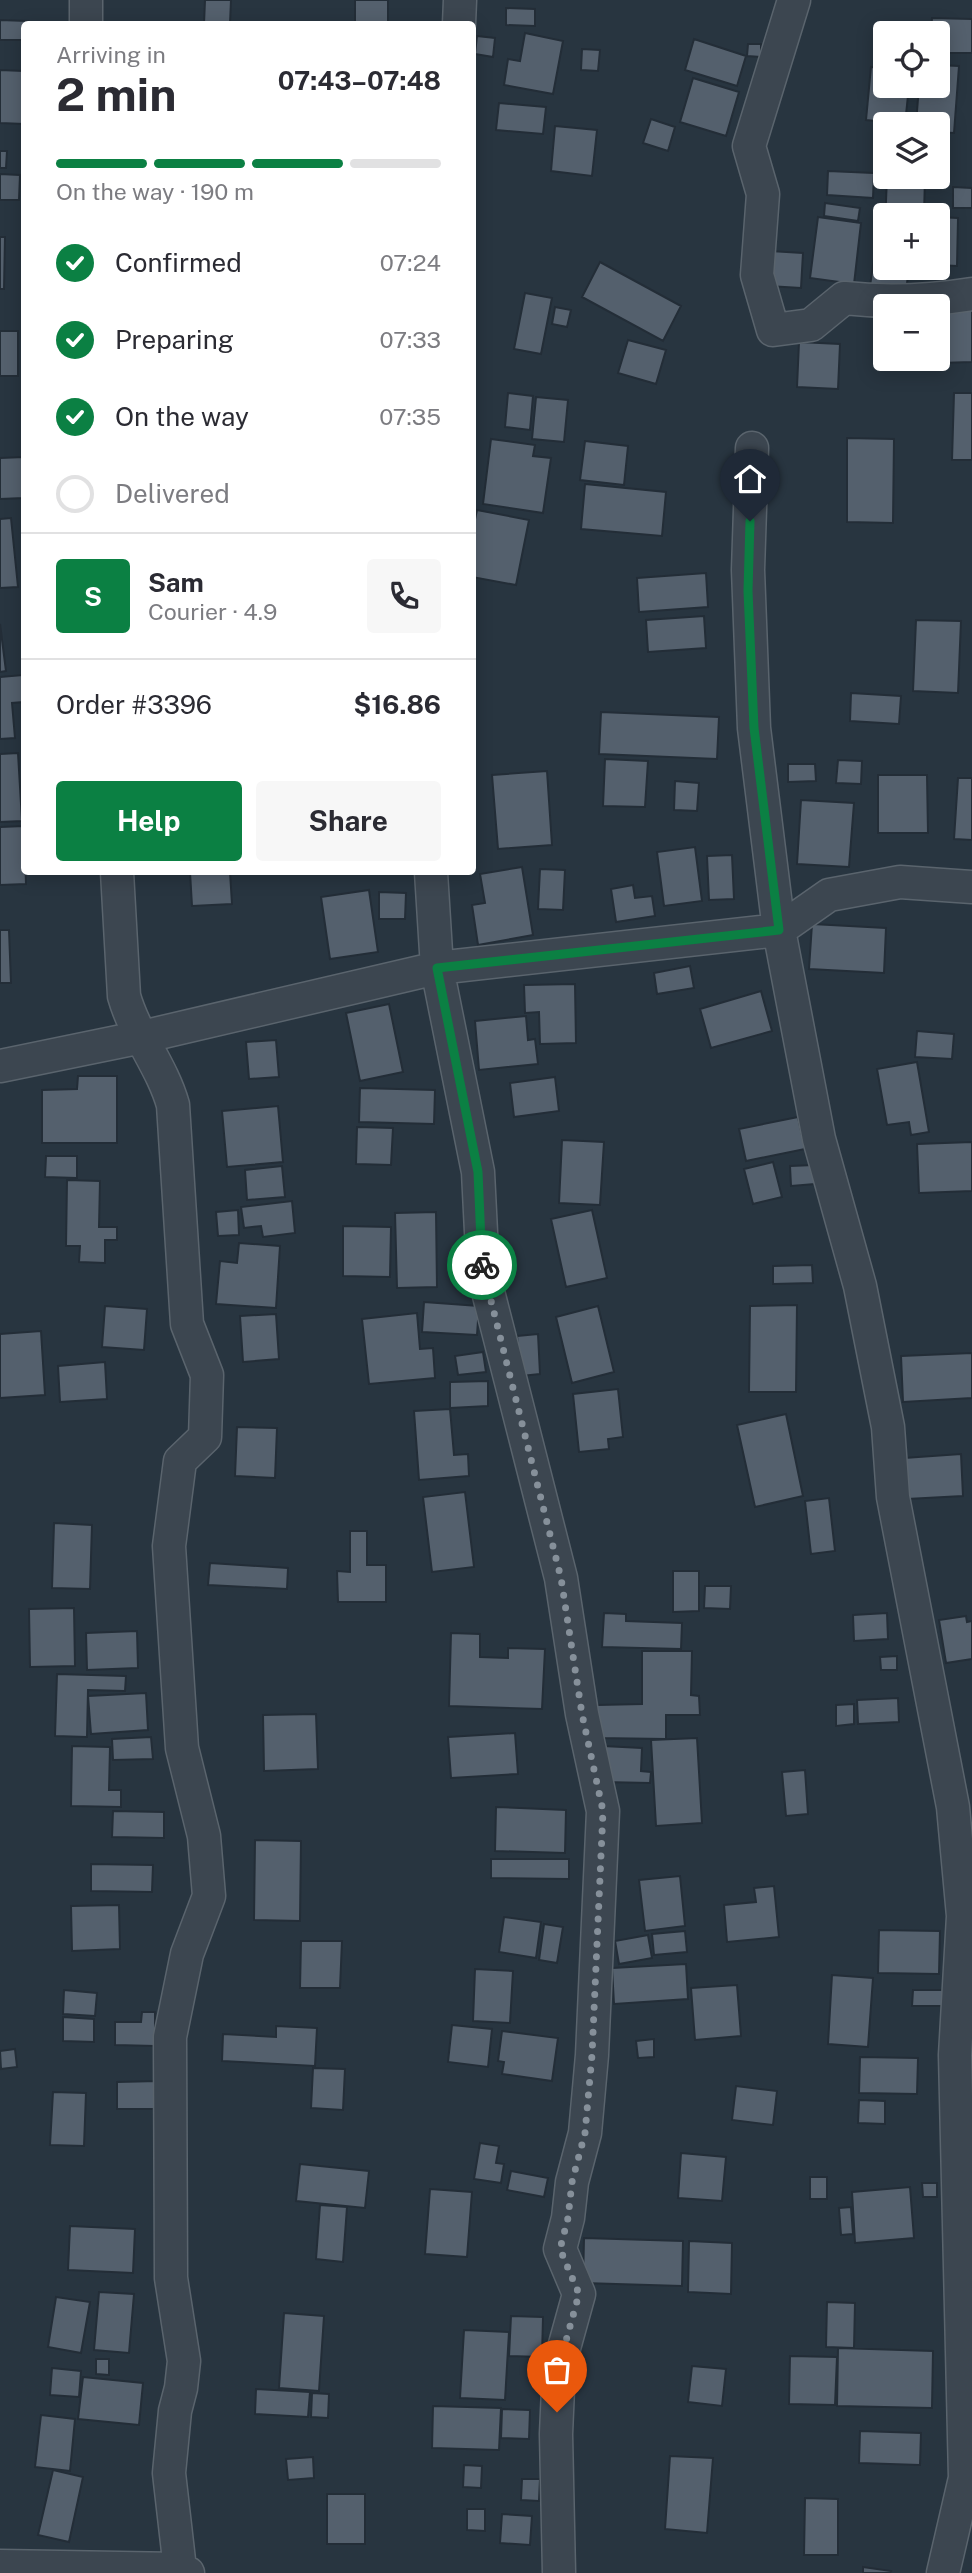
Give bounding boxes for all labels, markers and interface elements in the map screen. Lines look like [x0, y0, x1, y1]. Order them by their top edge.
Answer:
map controls [873, 21, 950, 371]
button: locate [873, 21, 950, 98]
text: Arriving in [56, 41, 166, 68]
text: 07:43–07:48 [278, 65, 441, 96]
text: 2 min [56, 67, 176, 121]
button: layers [873, 112, 950, 189]
text: On the way · 190 m [56, 178, 254, 205]
button: + [873, 203, 950, 280]
icon: check [56, 244, 94, 282]
text: Confirmed [115, 247, 242, 278]
text: 07:24 [380, 249, 441, 276]
button: − [873, 294, 950, 371]
icon: check [56, 321, 94, 359]
text: Preparing [115, 324, 234, 355]
text: 07:33 [380, 326, 441, 353]
icon: check [56, 398, 94, 436]
text: On the way [115, 401, 249, 432]
text: 07:35 [379, 403, 441, 430]
pin [720, 449, 780, 521]
icon: home [731, 460, 769, 498]
text: Delivered [115, 478, 230, 509]
button: phone [367, 559, 441, 633]
text: Sam [148, 567, 204, 598]
text: S [84, 581, 102, 612]
text: Courier · 4.9 [148, 598, 277, 625]
text: Order #3396 [56, 689, 212, 720]
text: $16.86 [353, 689, 441, 720]
button: Help [56, 781, 242, 861]
button: Share [256, 781, 441, 861]
courier [447, 1230, 517, 1300]
icon: bike [463, 1246, 501, 1284]
pin [527, 2340, 587, 2412]
icon: bag [538, 2351, 576, 2389]

